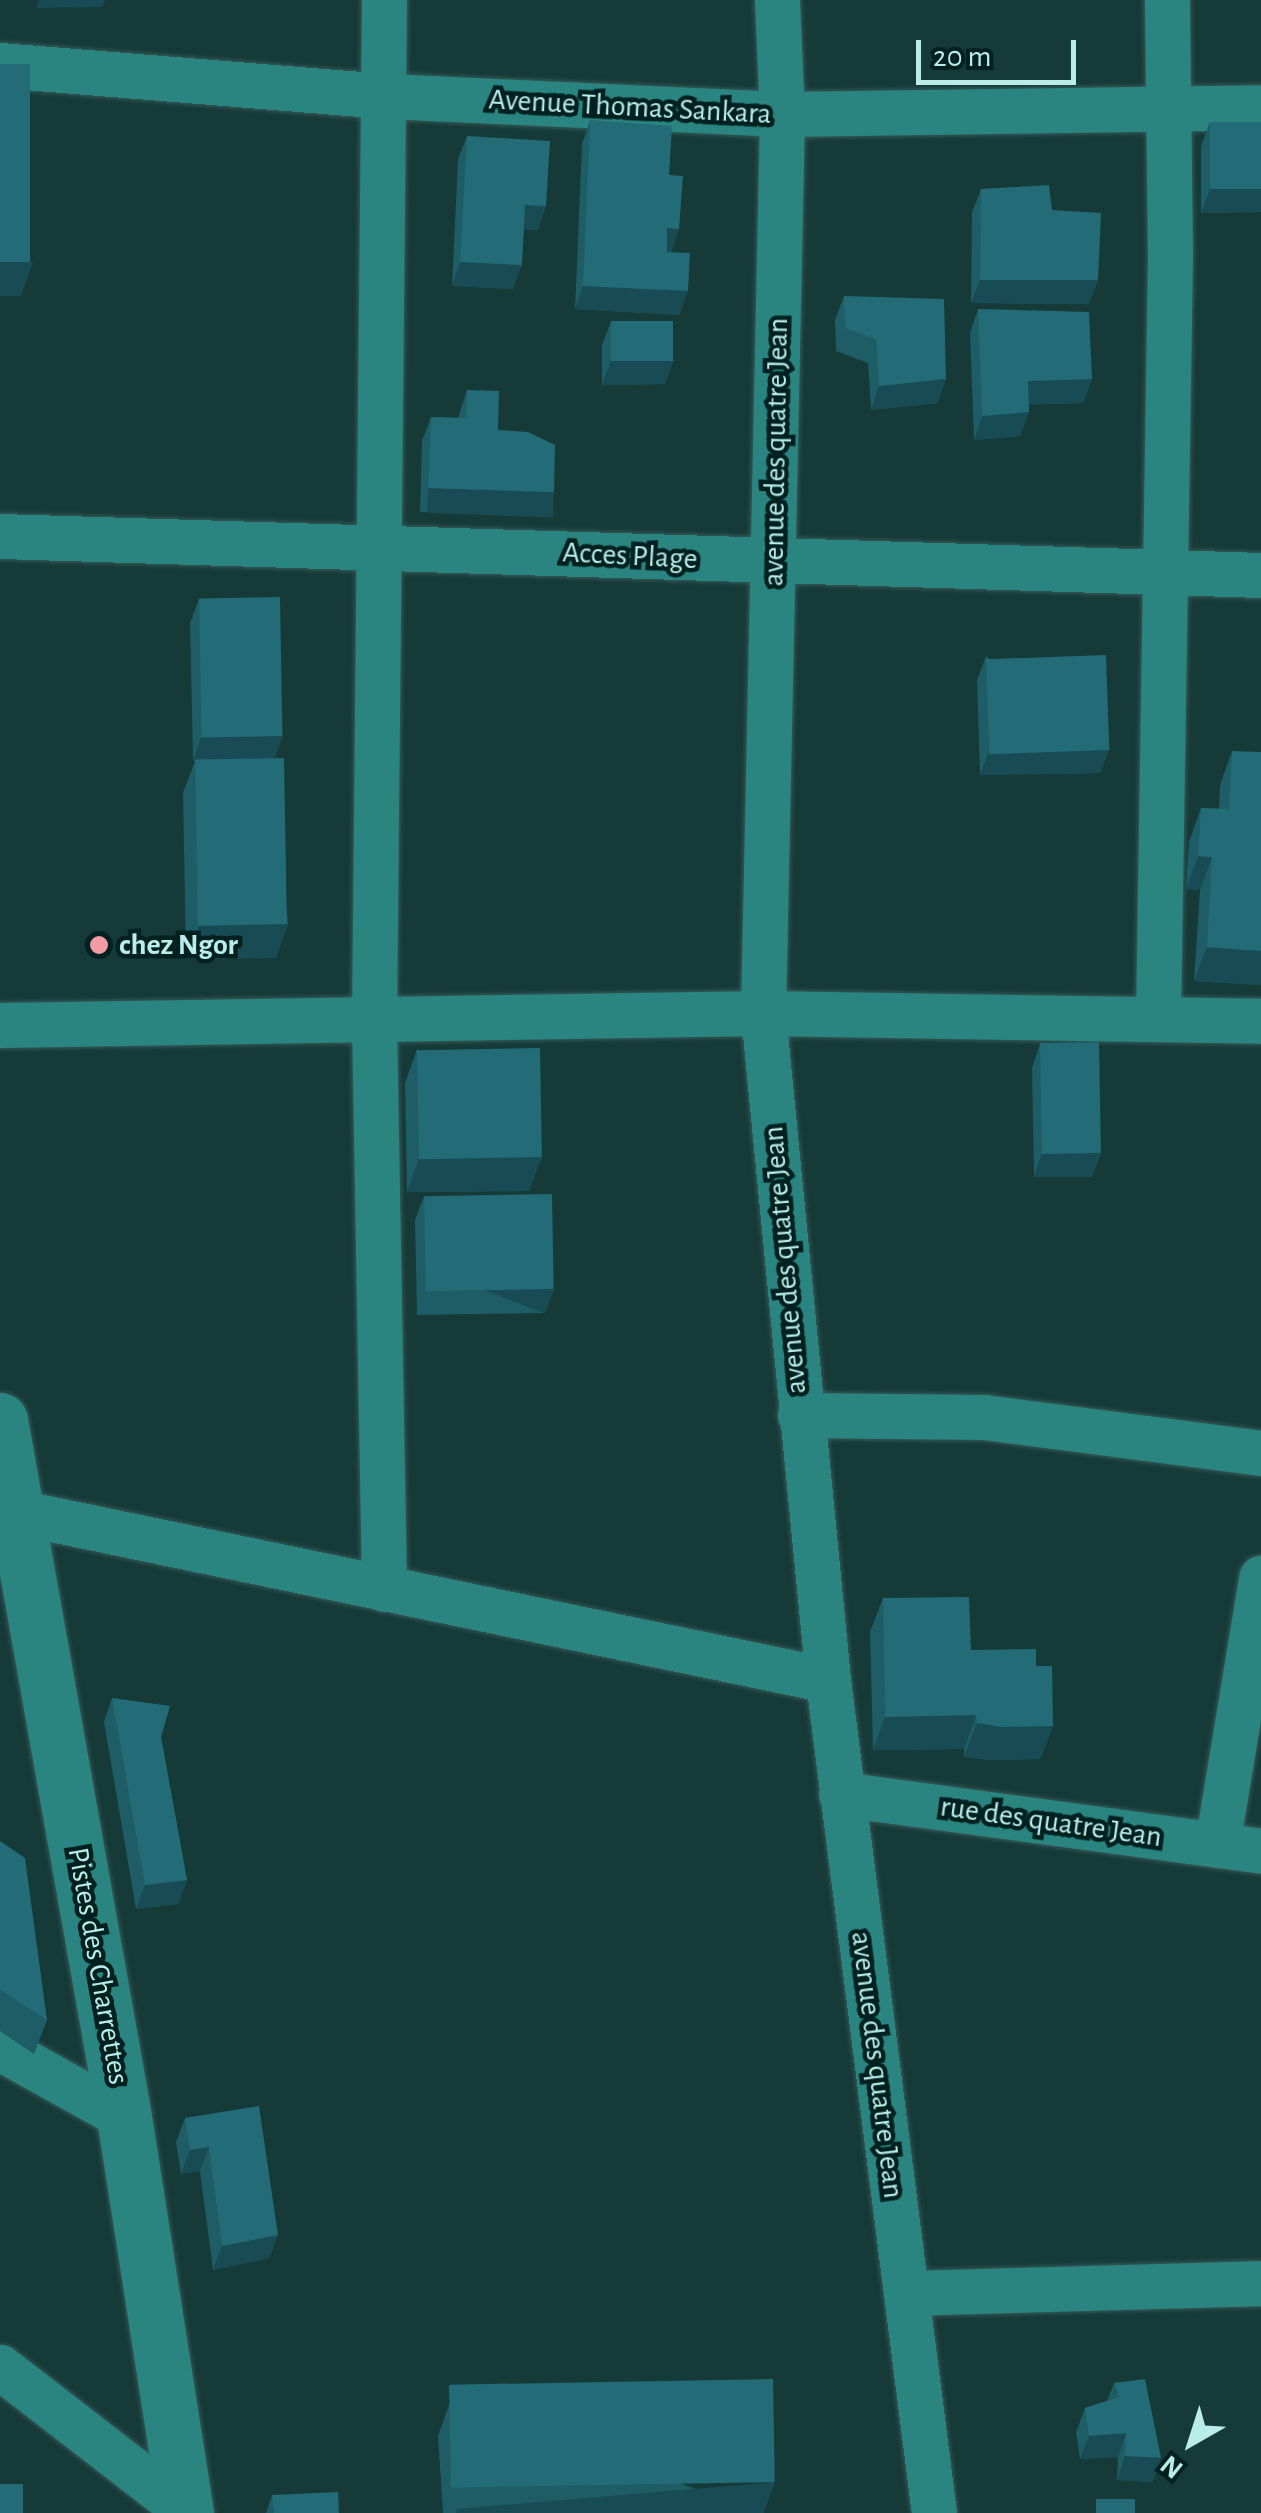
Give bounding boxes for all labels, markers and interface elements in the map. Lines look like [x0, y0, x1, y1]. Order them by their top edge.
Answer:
scale bar [921, 20, 1081, 82]
text: 20 m [933, 42, 991, 72]
street label: Avenue Thomas Sankara [488, 82, 772, 132]
street label: avenue des quatre Jean [756, 317, 796, 587]
street label: Acces Plage [562, 534, 698, 578]
place label: chez Ngor [119, 927, 238, 963]
marker: chez Ngor [88, 934, 110, 956]
street label: avenue des quatre Jean [755, 1125, 815, 1395]
street label: rue des quatre Jean [938, 1789, 1164, 1855]
street label: Pistes des Charrettes [59, 1845, 137, 2087]
street label: avenue des quatre Jean [843, 1930, 911, 2200]
north arrow [1141, 2393, 1241, 2493]
text: N [1156, 2449, 1188, 2483]

